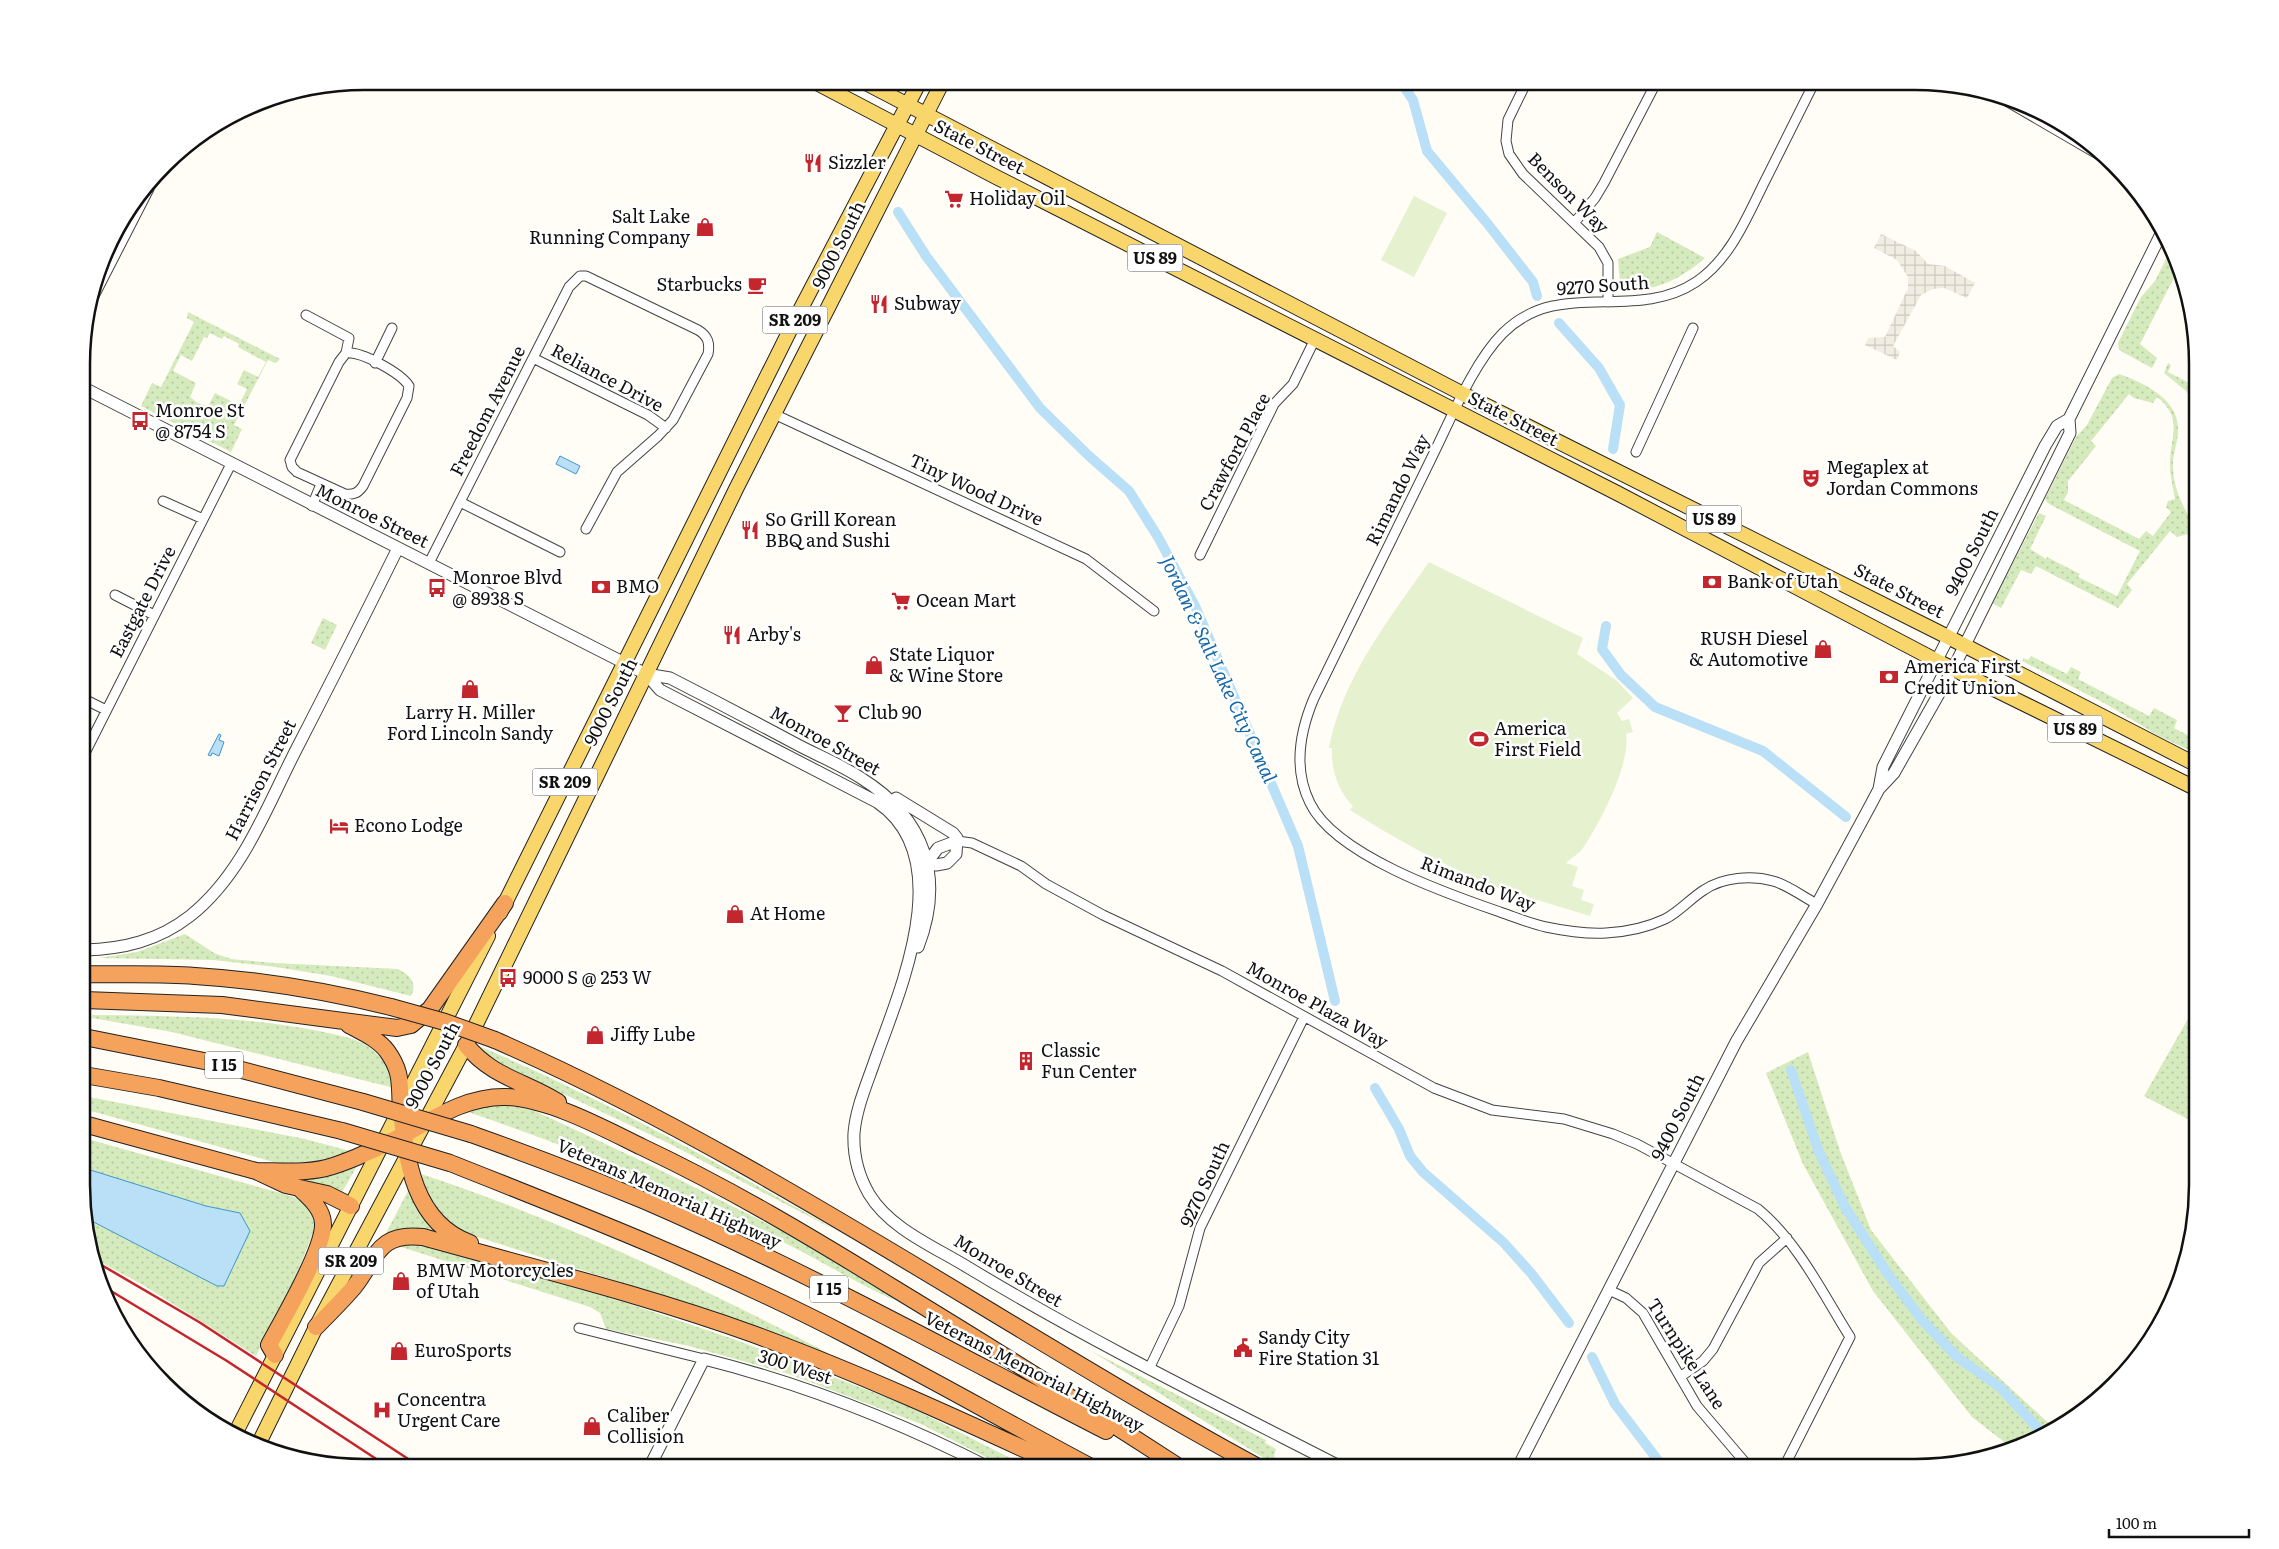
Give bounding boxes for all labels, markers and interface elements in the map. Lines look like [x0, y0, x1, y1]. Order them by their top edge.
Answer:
street label: State Street [930, 111, 1030, 180]
street label: Benson Way [1522, 145, 1616, 239]
place label: Sizzler [828, 148, 886, 175]
restaurant icon: Sizzler [802, 152, 824, 174]
place label: Holiday Oil [969, 184, 1066, 211]
supermarket icon: Holiday Oil [943, 188, 965, 210]
street label: 9000 South [804, 196, 871, 293]
place label: Salt Lake Running Company [529, 202, 691, 250]
shop icon: Salt Lake Running Company [694, 216, 716, 238]
road number: US 89 [1128, 244, 1182, 272]
street label: 9270 South [1556, 268, 1650, 301]
place label: Starbucks [656, 270, 742, 297]
cafe icon: Starbucks [746, 274, 768, 296]
place label: Subway [894, 289, 961, 316]
restaurant icon: Subway [868, 293, 890, 315]
road number: SR 209 [762, 306, 828, 334]
street label: Reliance Drive [547, 336, 669, 418]
street label: Freedom Avenue [442, 340, 531, 480]
street label: State Street [1464, 383, 1564, 452]
street label: Crawford Place [1191, 387, 1276, 515]
place label: Monroe St @ 8754 S [155, 396, 245, 444]
bus stop icon: Monroe St @ 8754 S [129, 410, 151, 432]
street label: Rimando Way [1358, 428, 1436, 550]
street label: Tiny Wood Drive [905, 446, 1048, 532]
place label: Megaplex at Jordan Commons [1826, 453, 1978, 501]
theatre icon: Megaplex at Jordan Commons [1800, 467, 1822, 489]
street label: Monroe Street [311, 476, 435, 554]
street label: 9400 South [1937, 503, 2004, 600]
place label: So Grill Korean BBQ and Sushi [765, 505, 896, 553]
road number: US 89 [1686, 506, 1742, 532]
restaurant icon: So Grill Korean BBQ and Sushi [739, 519, 761, 541]
street label: Eastgate Drive [102, 541, 182, 662]
water label: Jordan & Salt Lake City Canal [1155, 550, 1285, 787]
street label: State Street [1850, 555, 1950, 624]
place label: Monroe Blvd @ 8938 S [452, 563, 562, 611]
place label: Bank of Utah [1727, 567, 1839, 594]
bank icon: Bank of Utah [1701, 571, 1723, 593]
place label: BMO [616, 572, 659, 599]
bank icon: BMO [590, 576, 612, 598]
bus stop icon: Monroe Blvd @ 8938 S [426, 577, 448, 599]
place label: Ocean Mart [916, 586, 1017, 613]
supermarket icon: Ocean Mart [890, 590, 912, 612]
place label: Arby's [747, 620, 801, 647]
restaurant icon: Arby's [721, 624, 743, 646]
place label: RUSH Diesel & Automotive [1689, 624, 1808, 672]
shop icon: RUSH Diesel & Automotive [1812, 638, 1834, 660]
place label: State Liquor & Wine Store [889, 640, 1003, 688]
place label: America First Credit Union [1904, 652, 2022, 700]
street label: 9000 South [576, 653, 643, 750]
shop icon: State Liquor & Wine Store [863, 654, 885, 676]
bank icon: America First Credit Union [1878, 666, 1900, 688]
shop icon: Larry H. Miller Ford Lincoln Sandy [459, 678, 481, 700]
place label: Larry H. Miller Ford Lincoln Sandy [387, 698, 554, 746]
street label: Monroe Street [765, 698, 887, 782]
place label: Club 90 [858, 698, 922, 725]
bar icon: Club 90 [832, 702, 854, 724]
street label: Harrison Street [217, 713, 302, 845]
place label: America First Field [1494, 714, 1581, 762]
road number: US 89 [2048, 716, 2102, 742]
sports icon: America First Field [1468, 728, 1490, 750]
road number: SR 209 [532, 769, 598, 796]
place label: Econo Lodge [354, 811, 463, 838]
hotel icon: Econo Lodge [328, 815, 350, 837]
street label: Rimando Way [1417, 848, 1541, 917]
place label: At Home [750, 899, 825, 926]
shop icon: At Home [724, 903, 746, 925]
street label: Monroe Plaza Way [1242, 953, 1394, 1054]
place label: 9000 S @ 253 W [523, 963, 652, 990]
bus stop icon: 9000 S @ 253 W [497, 967, 519, 989]
street label: 9000 South [397, 1016, 466, 1113]
place label: Jiffy Lube [610, 1020, 695, 1047]
shop icon: Jiffy Lube [584, 1024, 606, 1046]
place label: Classic Fun Center [1041, 1036, 1137, 1084]
building icon: Classic Fun Center [1015, 1050, 1037, 1072]
road number: I 15 [205, 1052, 243, 1078]
street label: 9400 South [1643, 1068, 1710, 1165]
street label: Veterans Memorial Highway [553, 1131, 787, 1255]
street label: 9270 South [1172, 1136, 1235, 1231]
street label: Monroe Street [949, 1226, 1069, 1313]
road number: SR 209 [318, 1248, 384, 1274]
place label: BMW Motorcycles of Utah [416, 1256, 573, 1304]
shop icon: BMW Motorcycles of Utah [390, 1270, 412, 1292]
road number: I 15 [810, 1276, 848, 1302]
street label: Turnpike Lane [1641, 1292, 1733, 1414]
street label: Veterans Memorial Highway [920, 1303, 1150, 1438]
place label: Sandy City Fire Station 31 [1258, 1323, 1379, 1371]
place label: EuroSports [414, 1336, 511, 1363]
public building icon: Sandy City Fire Station 31 [1232, 1337, 1254, 1359]
shop icon: EuroSports [388, 1340, 410, 1362]
street label: 300 West [755, 1341, 837, 1390]
place label: Concentra Urgent Care [397, 1385, 500, 1433]
hospital icon: Concentra Urgent Care [371, 1399, 393, 1421]
place label: Caliber Collision [607, 1401, 684, 1449]
shop icon: Caliber Collision [581, 1415, 603, 1437]
scale bar [2109, 1506, 2249, 1538]
text: 100 m [2116, 1511, 2157, 1534]

